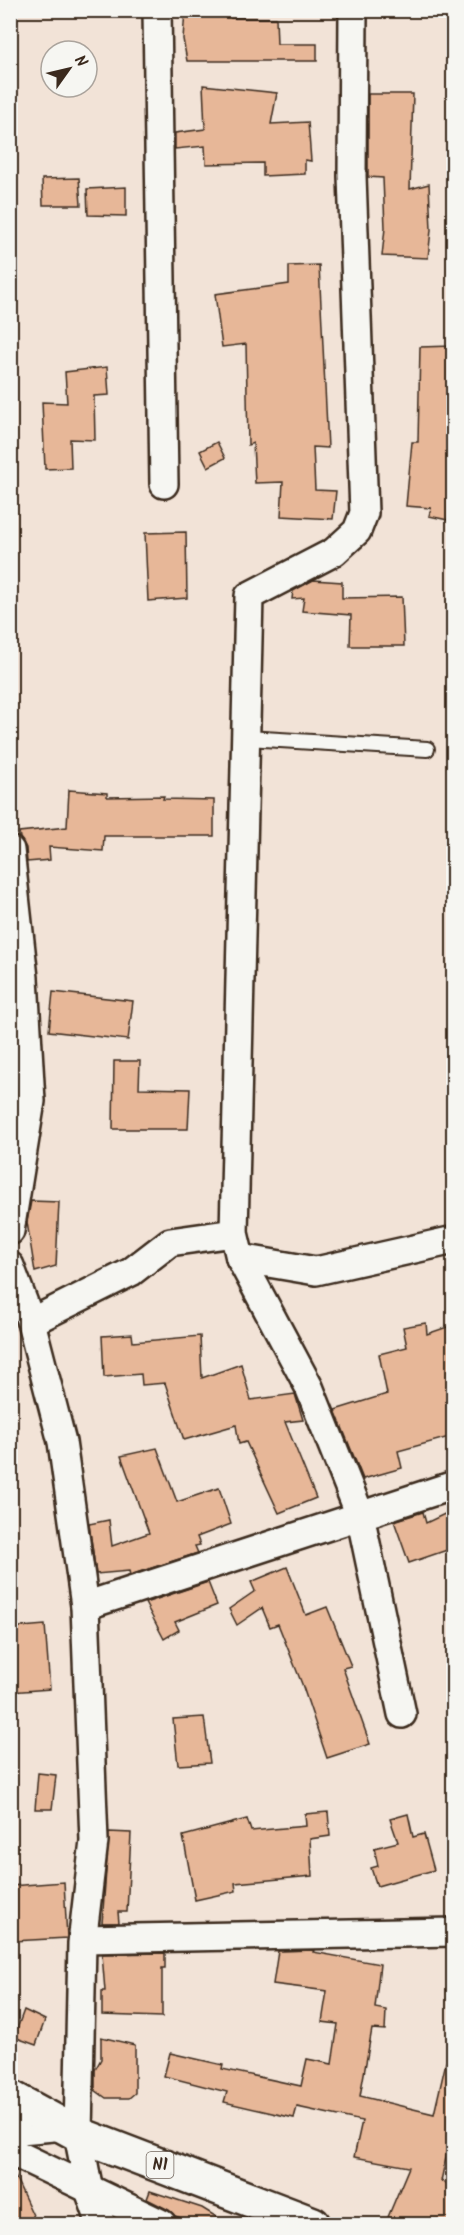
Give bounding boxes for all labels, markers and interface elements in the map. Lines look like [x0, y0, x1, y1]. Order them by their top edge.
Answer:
north arrow [39, 39, 99, 99]
text: N [67, 50, 93, 73]
road number: N1 [146, 2152, 174, 2178]

